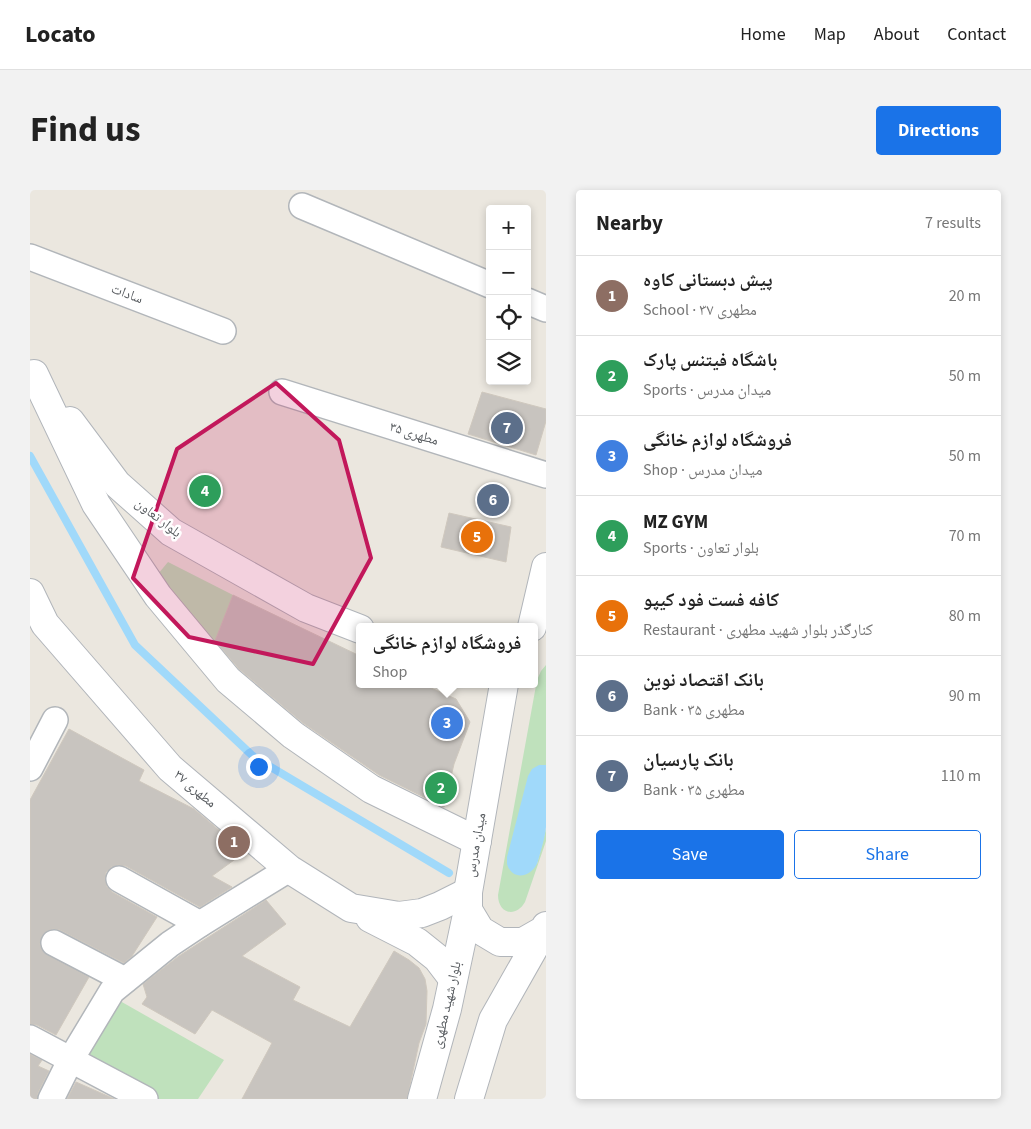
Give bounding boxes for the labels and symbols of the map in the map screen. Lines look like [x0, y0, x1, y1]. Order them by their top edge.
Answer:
street label: سادات [108, 279, 146, 309]
pin: 7 [491, 409, 523, 447]
street label: مطهری ۳۵ [387, 417, 441, 451]
pin: 4 [189, 472, 221, 510]
pin: 6 [477, 481, 509, 519]
street label: بلوار تعاون [130, 493, 186, 543]
pin: 5 [461, 518, 493, 556]
pin: 3 [431, 704, 463, 742]
your location [246, 754, 272, 780]
street label: مطهری ۳۷ [169, 765, 221, 813]
pin: 2 [425, 769, 457, 807]
street label: میدان مدرس [461, 811, 491, 879]
pin: 1 [218, 823, 250, 861]
street label: بلوار شهید مطهری [427, 959, 467, 1051]

